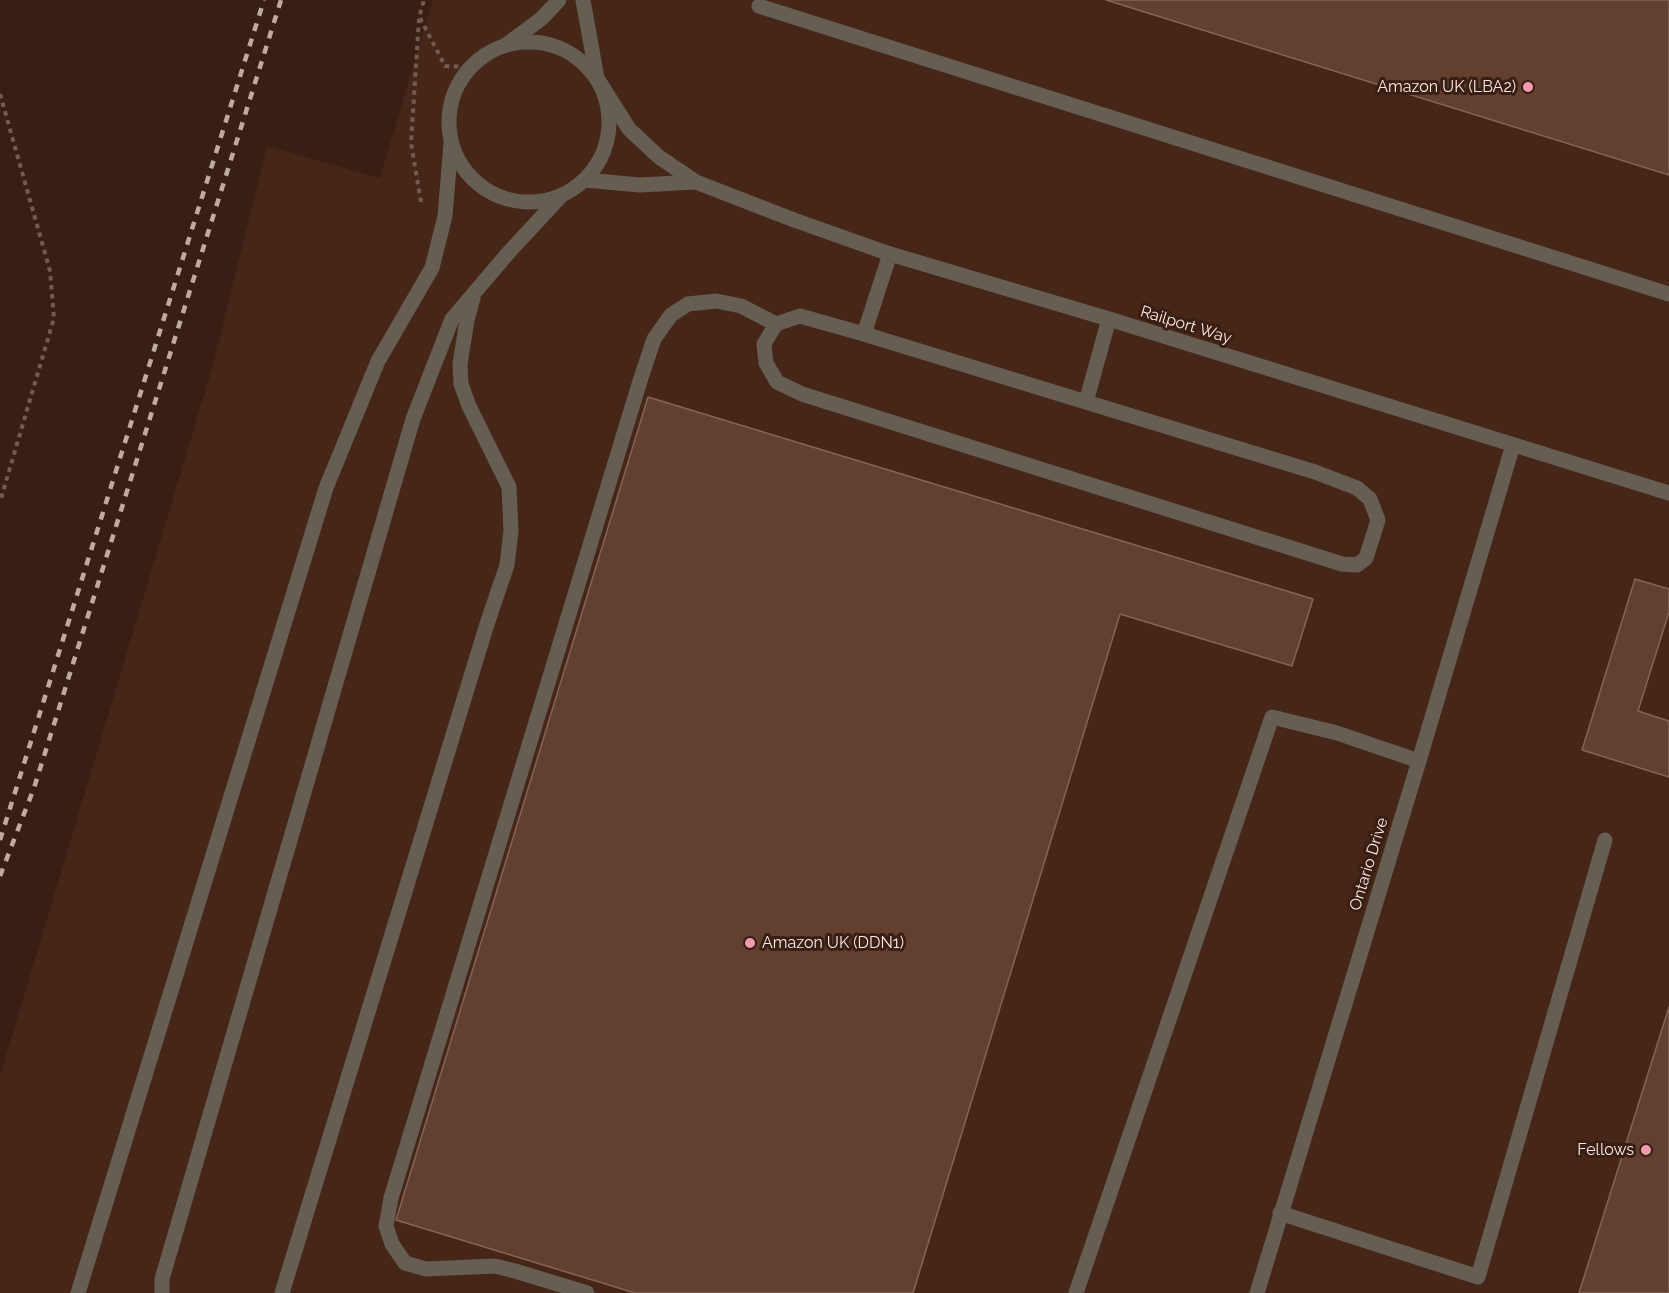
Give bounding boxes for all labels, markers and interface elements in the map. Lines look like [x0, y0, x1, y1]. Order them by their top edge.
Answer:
place label: Amazon UK (LBA2) [1377, 77, 1516, 97]
marker: Amazon UK (LBA2) [1521, 80, 1535, 94]
street label: Railport Way [1138, 302, 1234, 348]
street label: Ontario Drive [1346, 815, 1392, 913]
place label: Amazon UK (DDN1) [762, 933, 904, 953]
marker: Amazon UK (DDN1) [743, 936, 757, 950]
place label: Fellows [1577, 1140, 1634, 1160]
marker: Fellows [1639, 1143, 1653, 1157]

